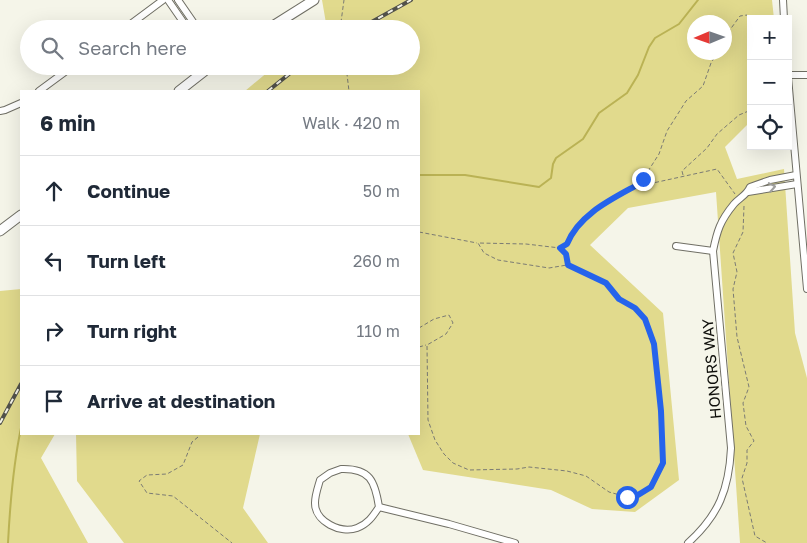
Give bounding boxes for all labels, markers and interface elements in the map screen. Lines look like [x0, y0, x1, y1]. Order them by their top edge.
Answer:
north arrow [687, 15, 732, 60]
map controls [747, 15, 792, 150]
button: + [747, 15, 792, 60]
search box [20, 20, 420, 75]
icon: search [38, 34, 66, 62]
text: Search here [78, 36, 187, 59]
button: − [747, 60, 792, 105]
button: locate [747, 105, 792, 150]
text: 6 min [40, 110, 95, 136]
text: Walk · 420 m [302, 113, 400, 133]
route end [632, 168, 655, 191]
icon: ahead [40, 177, 68, 205]
text: Continue [87, 179, 170, 202]
text: 50 m [363, 181, 400, 201]
one-way arrow [768, 183, 777, 193]
icon: left [40, 247, 68, 275]
text: Turn left [87, 249, 166, 272]
text: 260 m [353, 251, 400, 271]
icon: right [40, 317, 68, 345]
street label: HONORS WAY [698, 318, 724, 420]
text: Turn right [87, 319, 177, 342]
text: 110 m [356, 321, 400, 341]
icon: arrive [40, 387, 68, 415]
text: Arrive at destination [87, 389, 275, 412]
route start [616, 486, 639, 509]

